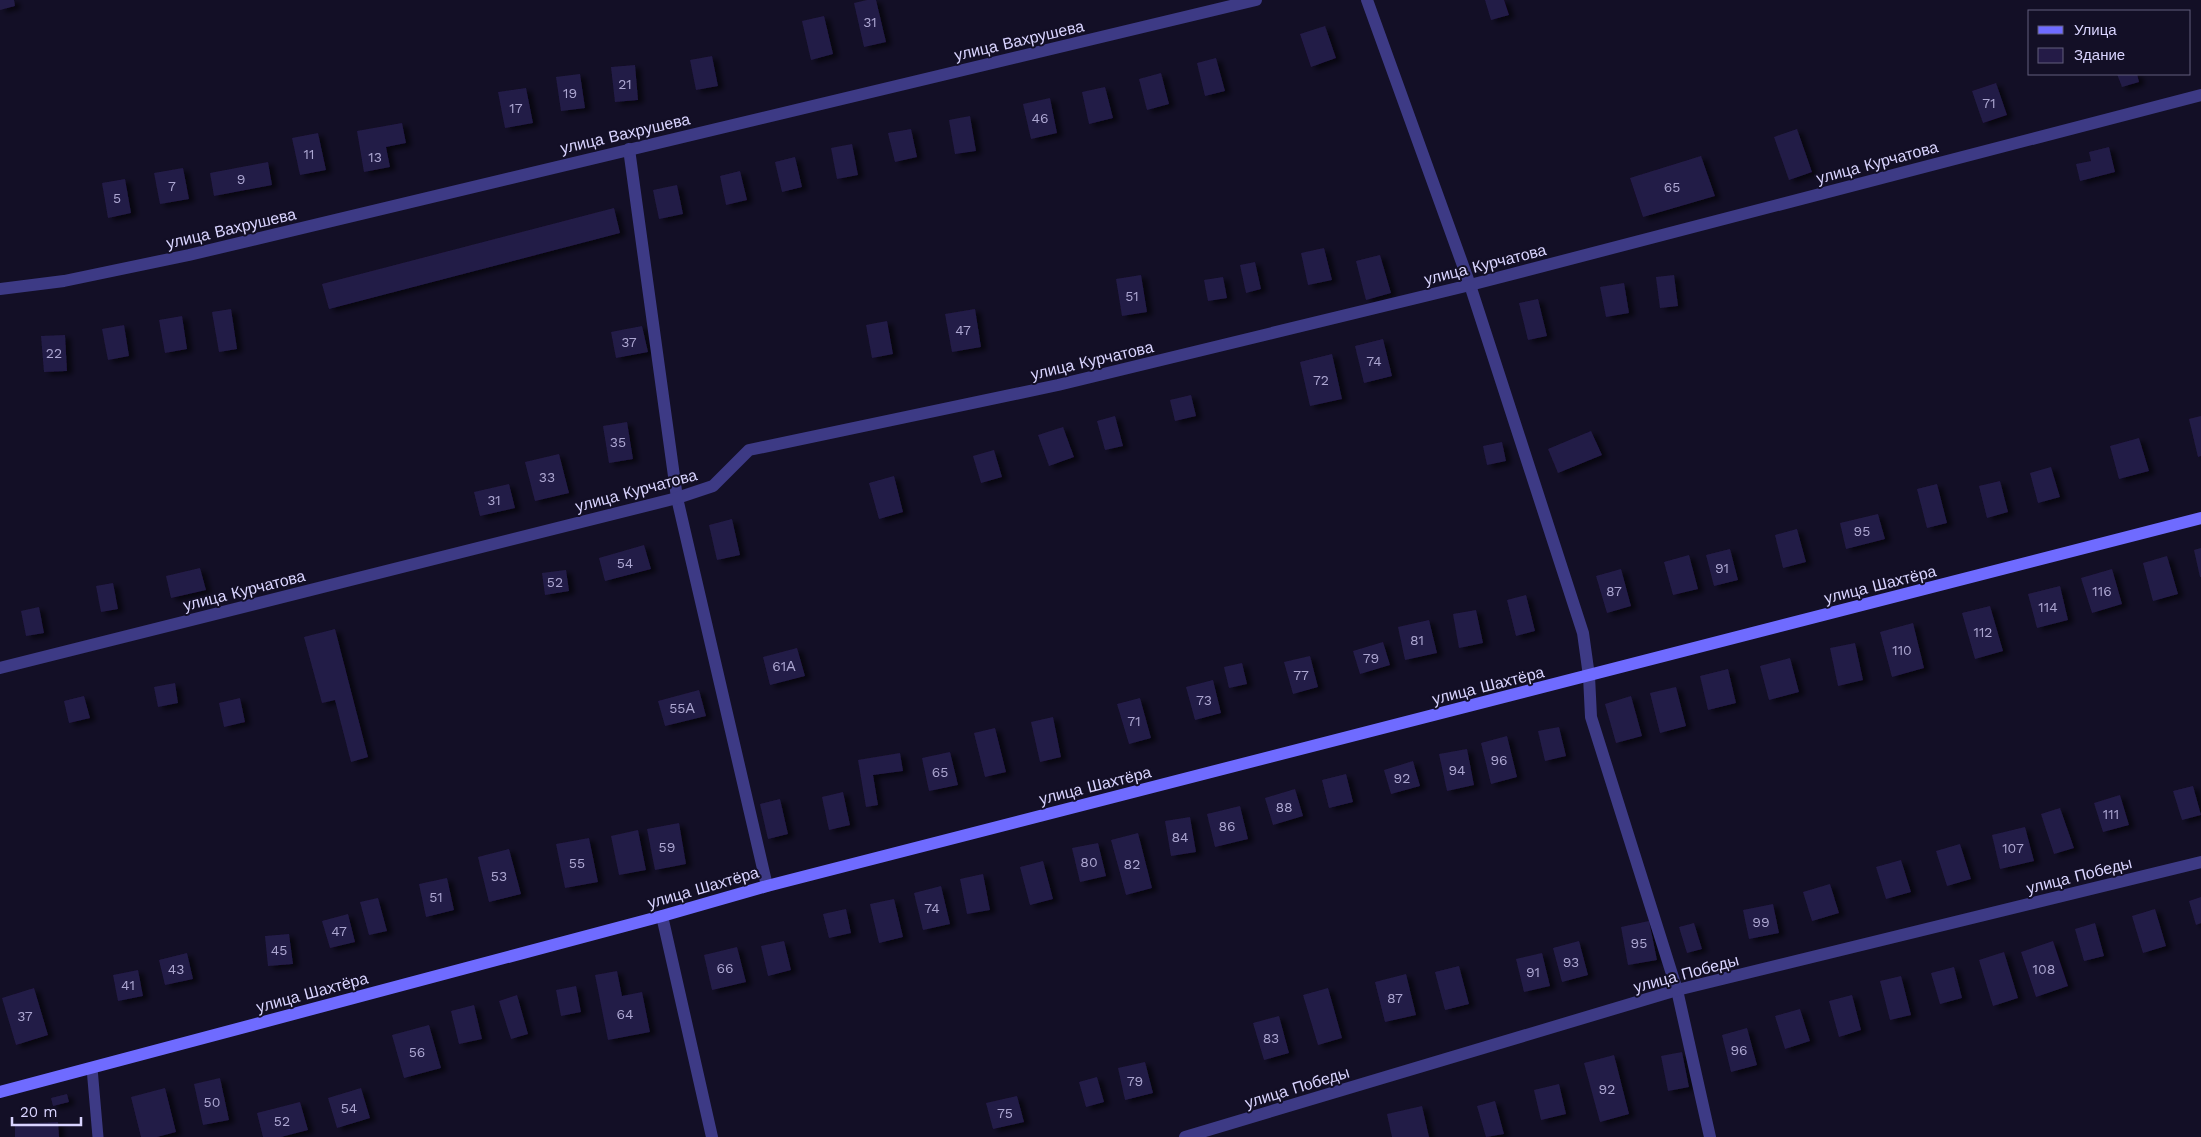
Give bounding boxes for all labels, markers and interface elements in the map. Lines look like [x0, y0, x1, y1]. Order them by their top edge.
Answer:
legend [2028, 10, 2191, 75]
house number: 31 [863, 14, 877, 30]
street label: улица Вахрушева [952, 16, 1086, 65]
text: Улица [2074, 21, 2117, 39]
text: Здание [2074, 46, 2125, 64]
house number: 21 [618, 76, 632, 92]
house number: 19 [563, 85, 577, 101]
house number: 71 [1982, 95, 1996, 111]
house number: 17 [509, 100, 523, 116]
street label: улица Вахрушева [558, 109, 692, 158]
house number: 46 [1031, 110, 1049, 126]
street label: улица Курчатова [1814, 137, 1940, 188]
house number: 11 [304, 146, 314, 162]
house number: 13 [368, 149, 382, 165]
house number: 9 [237, 171, 245, 187]
house number: 7 [168, 178, 176, 194]
house number: 65 [1664, 179, 1680, 195]
house number: 5 [113, 190, 121, 206]
street label: улица Вахрушева [164, 204, 298, 253]
street label: улица Курчатова [1422, 240, 1548, 289]
house number: 51 [1125, 288, 1139, 304]
house number: 47 [955, 322, 971, 338]
house number: 37 [621, 334, 637, 350]
street label: улица Курчатова [1029, 337, 1155, 384]
house number: 22 [46, 345, 62, 361]
house number: 74 [1366, 353, 1382, 369]
house number: 72 [1313, 372, 1329, 388]
house number: 35 [610, 434, 626, 450]
street label: улица Курчатова [573, 465, 699, 516]
house number: 33 [539, 469, 555, 485]
house number: 31 [487, 492, 501, 508]
house number: 95 [1854, 523, 1870, 539]
house number: 54 [617, 555, 633, 571]
house number: 91 [1715, 560, 1729, 576]
street label: улица Шахтёра [1822, 561, 1938, 608]
street label: улица Курчатова [181, 566, 307, 615]
house number: 52 [547, 574, 563, 590]
house number: 87 [1606, 583, 1622, 599]
house number: 116 [2092, 583, 2112, 599]
house number: 114 [2038, 599, 2058, 615]
house number: 112 [1973, 624, 1993, 640]
house number: 81 [1410, 632, 1424, 648]
house number: 110 [1892, 642, 1912, 658]
house number: 79 [1363, 650, 1379, 666]
house number: 61А [772, 658, 796, 674]
street label: улица Шахтёра [1430, 662, 1546, 709]
house number: 77 [1293, 667, 1309, 683]
house number: 73 [1196, 692, 1212, 708]
house number: 55А [669, 700, 695, 716]
house number: 71 [1127, 713, 1141, 729]
house number: 96 [1490, 752, 1508, 768]
street label: улица Шахтёра [1037, 762, 1153, 809]
house number: 94 [1448, 762, 1466, 778]
house number: 65 [932, 764, 948, 780]
house number: 92 [1394, 770, 1410, 786]
house number: 88 [1275, 799, 1293, 815]
house number: 111 [2103, 806, 2119, 822]
house number: 86 [1218, 818, 1236, 834]
house number: 84 [1171, 829, 1189, 845]
house number: 59 [659, 839, 675, 855]
house number: 107 [2002, 840, 2024, 856]
street label: улица Победы [2024, 853, 2134, 898]
house number: 80 [1080, 854, 1098, 870]
house number: 55 [569, 855, 585, 871]
house number: 82 [1124, 856, 1140, 872]
street label: улица Шахтёра [645, 862, 761, 912]
house number: 53 [491, 868, 507, 884]
house number: 51 [429, 889, 443, 905]
house number: 74 [924, 900, 940, 916]
house number: 99 [1752, 914, 1770, 930]
house number: 47 [331, 923, 347, 939]
house number: 95 [1631, 935, 1647, 951]
house number: 45 [271, 942, 287, 958]
street label: улица Победы [1631, 950, 1741, 997]
house number: 93 [1563, 954, 1579, 970]
house number: 66 [716, 960, 734, 976]
house number: 43 [168, 961, 184, 977]
house number: 108 [2033, 961, 2055, 977]
house number: 91 [1526, 964, 1540, 980]
street label: улица Шахтёра [254, 968, 370, 1017]
house number: 41 [121, 977, 135, 993]
house number: 87 [1387, 990, 1403, 1006]
house number: 64 [616, 1006, 634, 1022]
house number: 37 [17, 1008, 33, 1024]
house number: 83 [1263, 1030, 1279, 1046]
house number: 96 [1730, 1042, 1748, 1058]
house number: 56 [409, 1044, 425, 1060]
street label: улица Победы [1243, 1063, 1352, 1112]
house number: 79 [1127, 1073, 1143, 1089]
house number: 92 [1599, 1081, 1615, 1097]
scale bar [12, 1094, 81, 1126]
house number: 50 [204, 1094, 220, 1110]
house number: 54 [341, 1100, 357, 1116]
text: 20 m [20, 1103, 58, 1121]
house number: 75 [997, 1105, 1013, 1121]
house number: 52 [274, 1113, 290, 1129]

